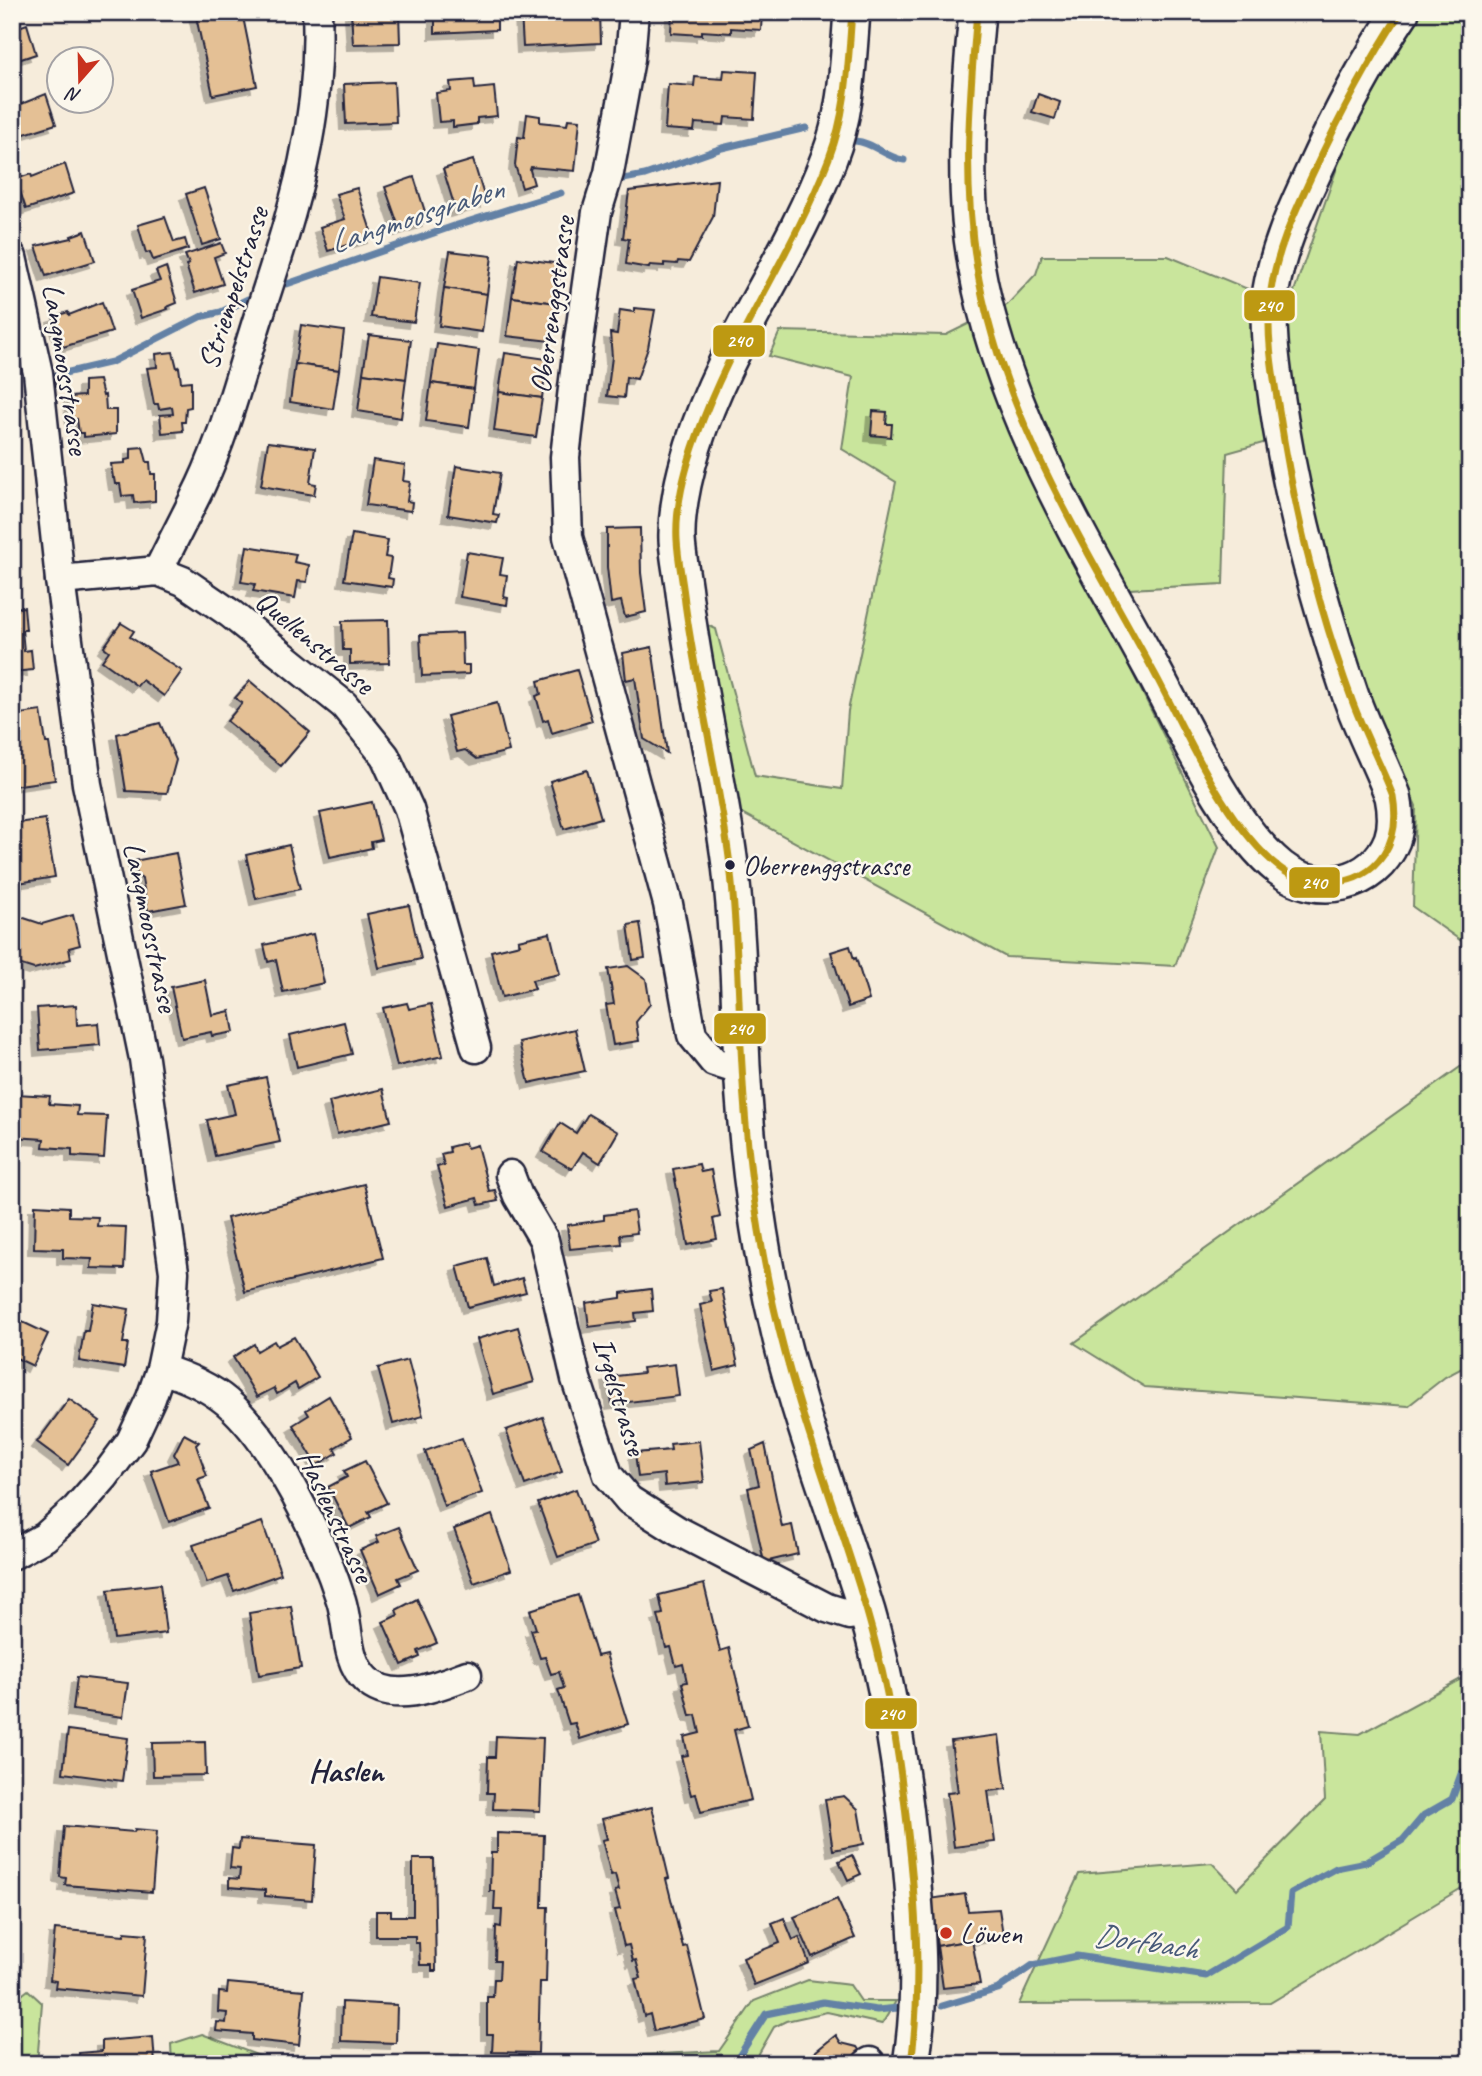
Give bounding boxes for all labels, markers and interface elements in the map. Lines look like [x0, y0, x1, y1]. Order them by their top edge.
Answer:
north arrow [46, 46, 116, 116]
text: N [62, 81, 84, 108]
water label: Langmoosgraben [324, 167, 511, 263]
street label: Striempelstrasse [189, 200, 278, 374]
street label: Oberrenggstrasse [521, 212, 584, 396]
street label: Langmoosstrasse [34, 281, 99, 459]
line badge: 240 [1243, 289, 1296, 322]
text: 240 [1256, 294, 1284, 318]
line badge: 240 [712, 324, 766, 358]
text: 240 [726, 329, 754, 353]
street label: Quellenstrasse [248, 581, 384, 704]
street label: Langmoosstrasse [114, 839, 188, 1017]
place label: Oberrenggstrasse [743, 848, 911, 883]
marker: Oberrenggstrasse [723, 858, 737, 872]
line badge: 240 [1288, 866, 1341, 899]
text: 240 [1301, 871, 1329, 895]
line badge: 240 [713, 1012, 767, 1045]
text: 240 [727, 1017, 755, 1041]
street label: Irgelstrasse [584, 1333, 657, 1462]
street label: Haslenstrasse [289, 1444, 384, 1590]
line badge: 240 [864, 1697, 918, 1730]
text: 240 [878, 1702, 906, 1726]
district label: Haslen [309, 1750, 386, 1791]
place label: Löwen [960, 1914, 1023, 1952]
water label: Dorfbach [1092, 1914, 1203, 1969]
marker: Löwen [938, 1925, 954, 1941]

